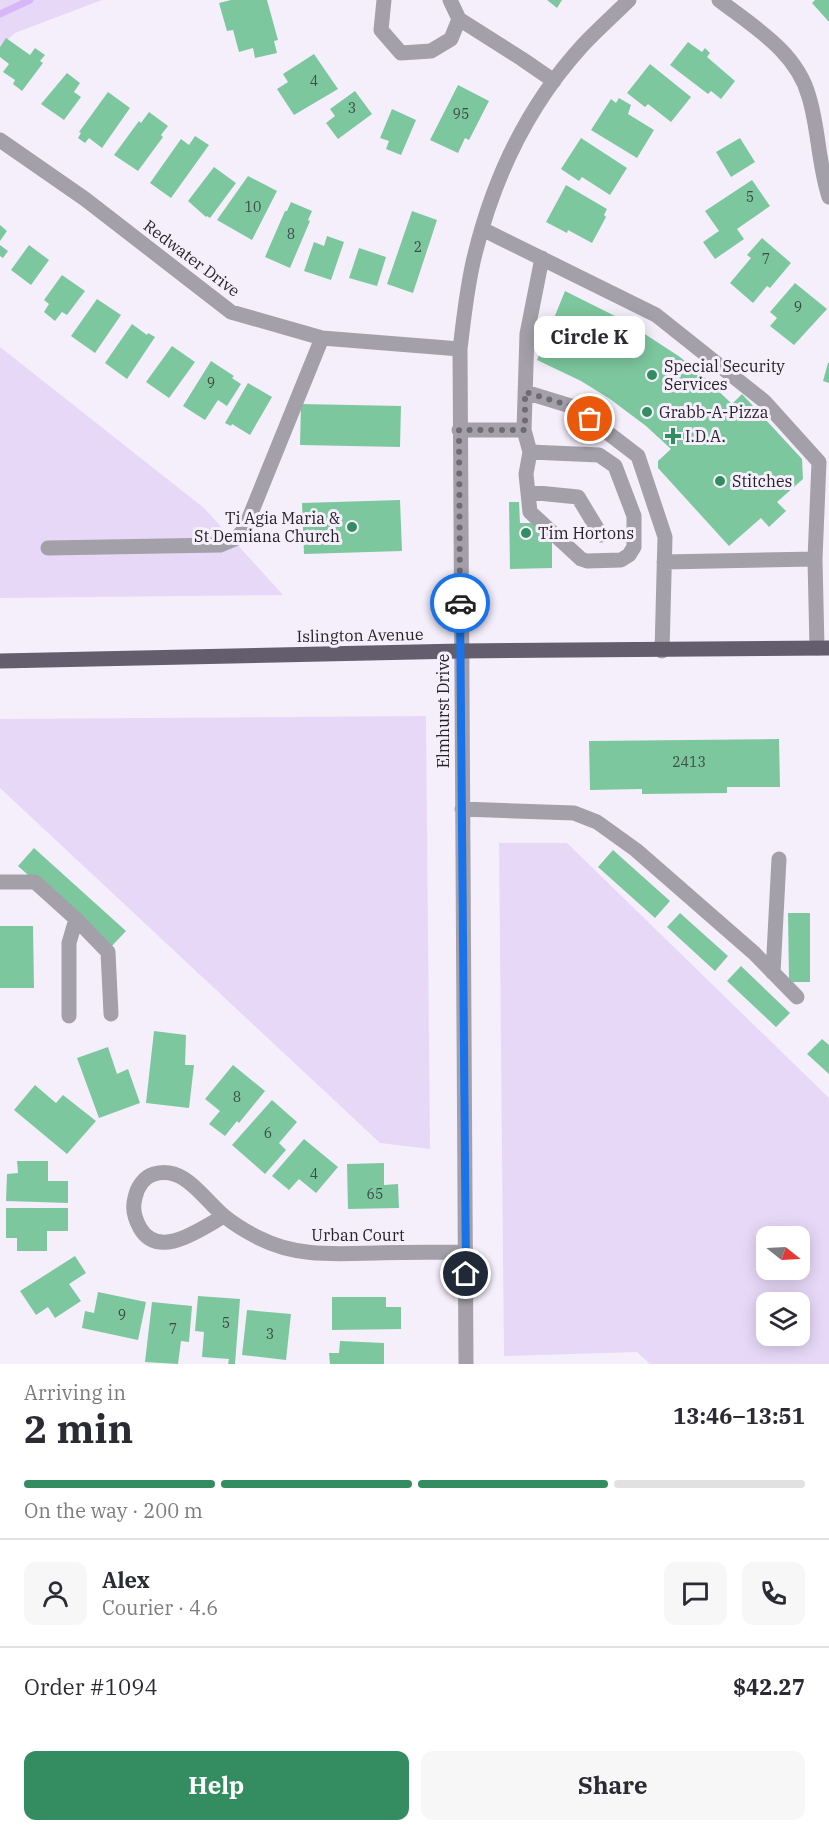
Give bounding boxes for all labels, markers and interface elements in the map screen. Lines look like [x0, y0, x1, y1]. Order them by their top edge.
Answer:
house number: 4 [310, 72, 318, 90]
house number: 3 [348, 99, 356, 117]
house number: 95 [453, 105, 469, 123]
house number: 5 [746, 188, 754, 206]
house number: 10 [245, 198, 261, 216]
street label: Redwater Drive [140, 215, 244, 301]
house number: 8 [287, 225, 295, 243]
house number: 2 [414, 238, 422, 256]
house number: 7 [762, 250, 770, 268]
house number: 9 [794, 298, 802, 316]
callout: Circle K [534, 317, 646, 359]
text: Circle K [550, 323, 629, 350]
place label: Special Security Services [664, 356, 785, 394]
marker: Special Security Services [645, 368, 659, 382]
house number: 9 [207, 374, 215, 392]
pin [564, 393, 615, 444]
icon: bag [573, 402, 606, 435]
place label: Grabb-A-Pizza [659, 402, 769, 422]
marker: Grabb-A-Pizza [640, 405, 654, 419]
place label: I.D.A. [685, 426, 725, 446]
marker: I.D.A. [666, 429, 680, 443]
place label: Stitches [732, 471, 792, 491]
marker: Stitches [713, 474, 727, 488]
place label: Ti Agia Maria & St Demiana Church [194, 508, 340, 546]
marker: Ti Agia Maria & St Demiana Church [345, 520, 359, 534]
place label: Tim Hortons [538, 523, 634, 543]
marker: Tim Hortons [519, 526, 533, 540]
courier [430, 573, 490, 633]
icon: car [444, 587, 477, 620]
street label: Islington Avenue [296, 624, 424, 646]
street label: Elmhurst Drive [433, 654, 453, 768]
house number: 2413 [672, 753, 706, 771]
house number: 8 [233, 1088, 241, 1106]
house number: 6 [264, 1124, 272, 1142]
house number: 4 [310, 1165, 318, 1183]
house number: 65 [367, 1185, 383, 1203]
street label: Urban Court [311, 1225, 405, 1245]
north arrow [756, 1226, 810, 1280]
map controls [756, 1226, 810, 1346]
pin [440, 1248, 491, 1299]
icon: home [449, 1257, 482, 1290]
button: layers [756, 1292, 810, 1346]
house number: 9 [118, 1306, 126, 1324]
house number: 5 [222, 1314, 230, 1332]
house number: 7 [169, 1320, 177, 1338]
house number: 3 [266, 1325, 274, 1343]
text: Arriving in [24, 1379, 126, 1406]
text: 13:46–13:51 [673, 1401, 805, 1430]
text: 2 min [24, 1403, 133, 1454]
text: On the way · 200 m [24, 1497, 203, 1524]
button: person [24, 1562, 87, 1625]
button: chat [664, 1562, 727, 1625]
button: phone [742, 1562, 805, 1625]
text: Alex [102, 1565, 150, 1594]
text: Courier · 4.6 [102, 1594, 218, 1621]
text: Order #1094 [24, 1672, 158, 1701]
text: $42.27 [733, 1672, 805, 1701]
button: Help [24, 1751, 409, 1820]
button: Share [421, 1751, 805, 1820]

